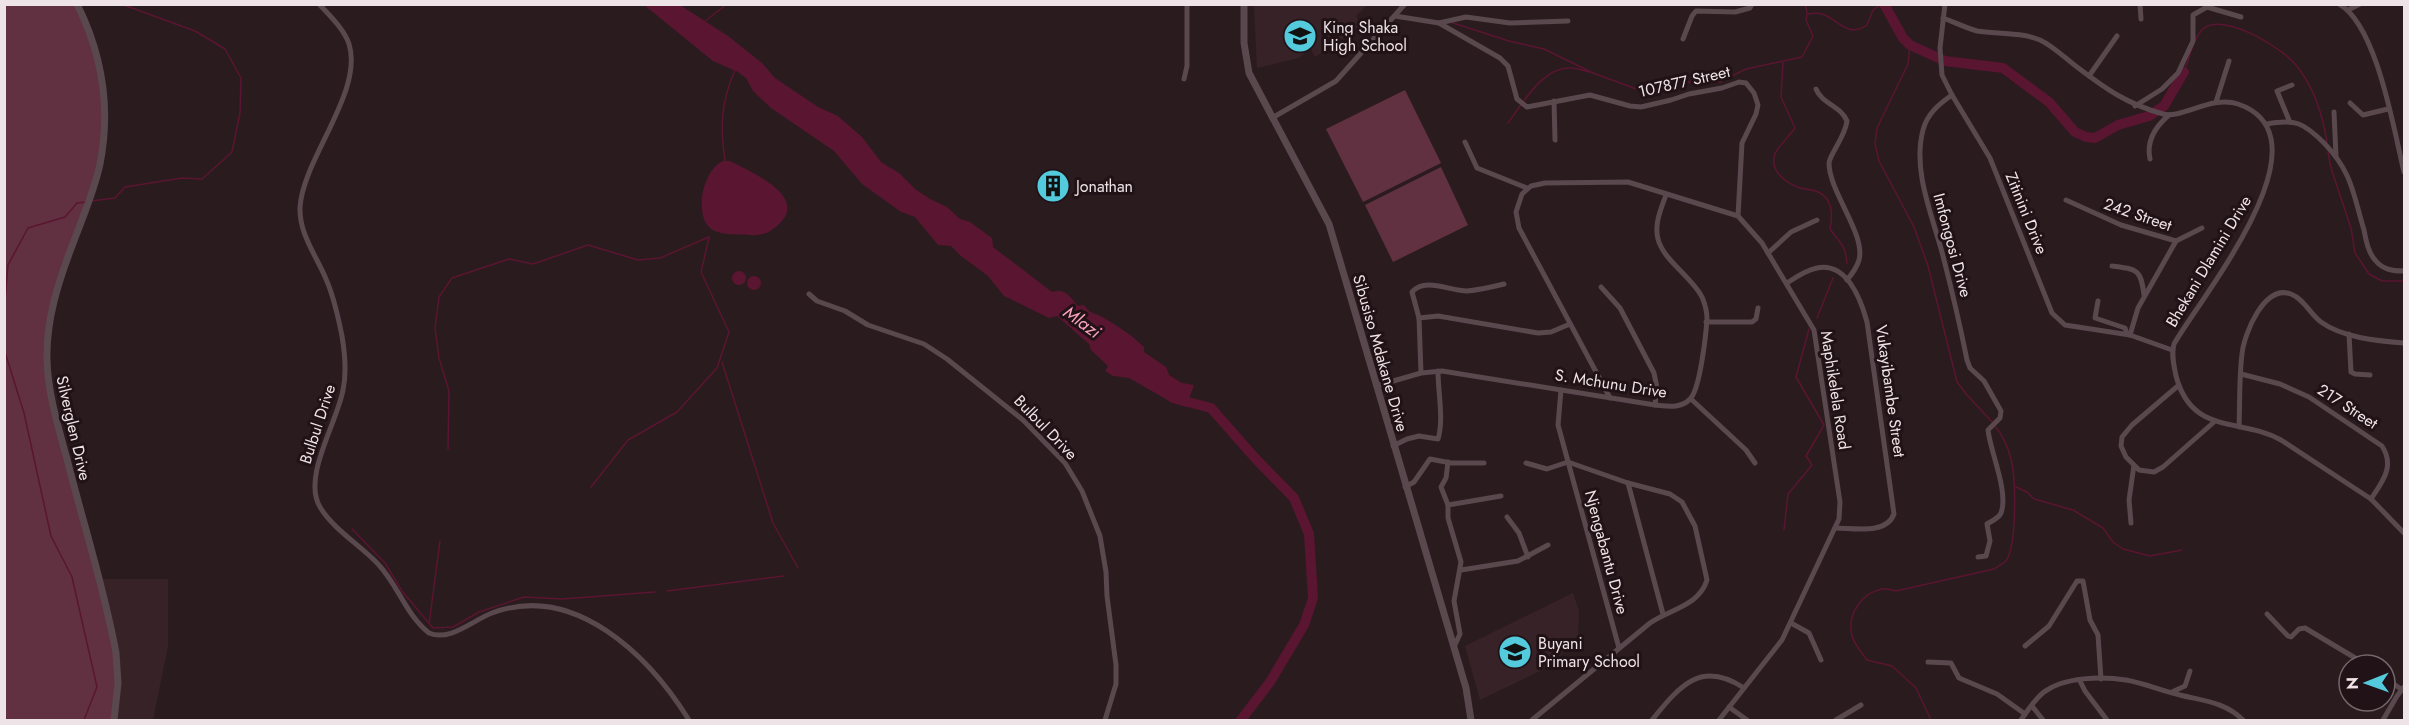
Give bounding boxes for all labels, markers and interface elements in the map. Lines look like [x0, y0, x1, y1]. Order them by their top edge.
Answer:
place label: King Shaka High School [1323, 16, 1407, 57]
school or university icon: King Shaka High School [1282, 18, 1318, 54]
street label: 107877 Street [1636, 60, 1732, 103]
building icon: Jonathan [1035, 168, 1071, 204]
street label: Zitinini Drive [2000, 169, 2053, 258]
place label: Jonathan [1074, 175, 1133, 198]
street label: Imfongosi Drive [1928, 190, 1977, 300]
street label: Bhekani Dlamini Drive [2160, 191, 2257, 331]
street label: 242 Street [2101, 192, 2175, 237]
street label: Sibusiso Mdakane Drive [1347, 272, 1414, 434]
water label: Mlazi [1058, 300, 1106, 345]
street label: Vukayibambe Street [1870, 323, 1911, 459]
street label: Maphikelela Road [1815, 329, 1856, 451]
street label: S. Mchunu Drive [1553, 363, 1669, 404]
street label: Silverglen Drive [50, 374, 97, 483]
street label: 217 Street [2313, 378, 2383, 435]
street label: Bulbul Drive [294, 381, 341, 467]
street label: Bulbul Drive [1009, 390, 1083, 465]
street label: Njengabantu Drive [1579, 487, 1634, 617]
place label: Buyani Primary School [1538, 632, 1640, 673]
school or university icon: Buyani Primary School [1497, 634, 1533, 670]
north arrow [2337, 653, 2397, 713]
text: N [2341, 677, 2364, 690]

